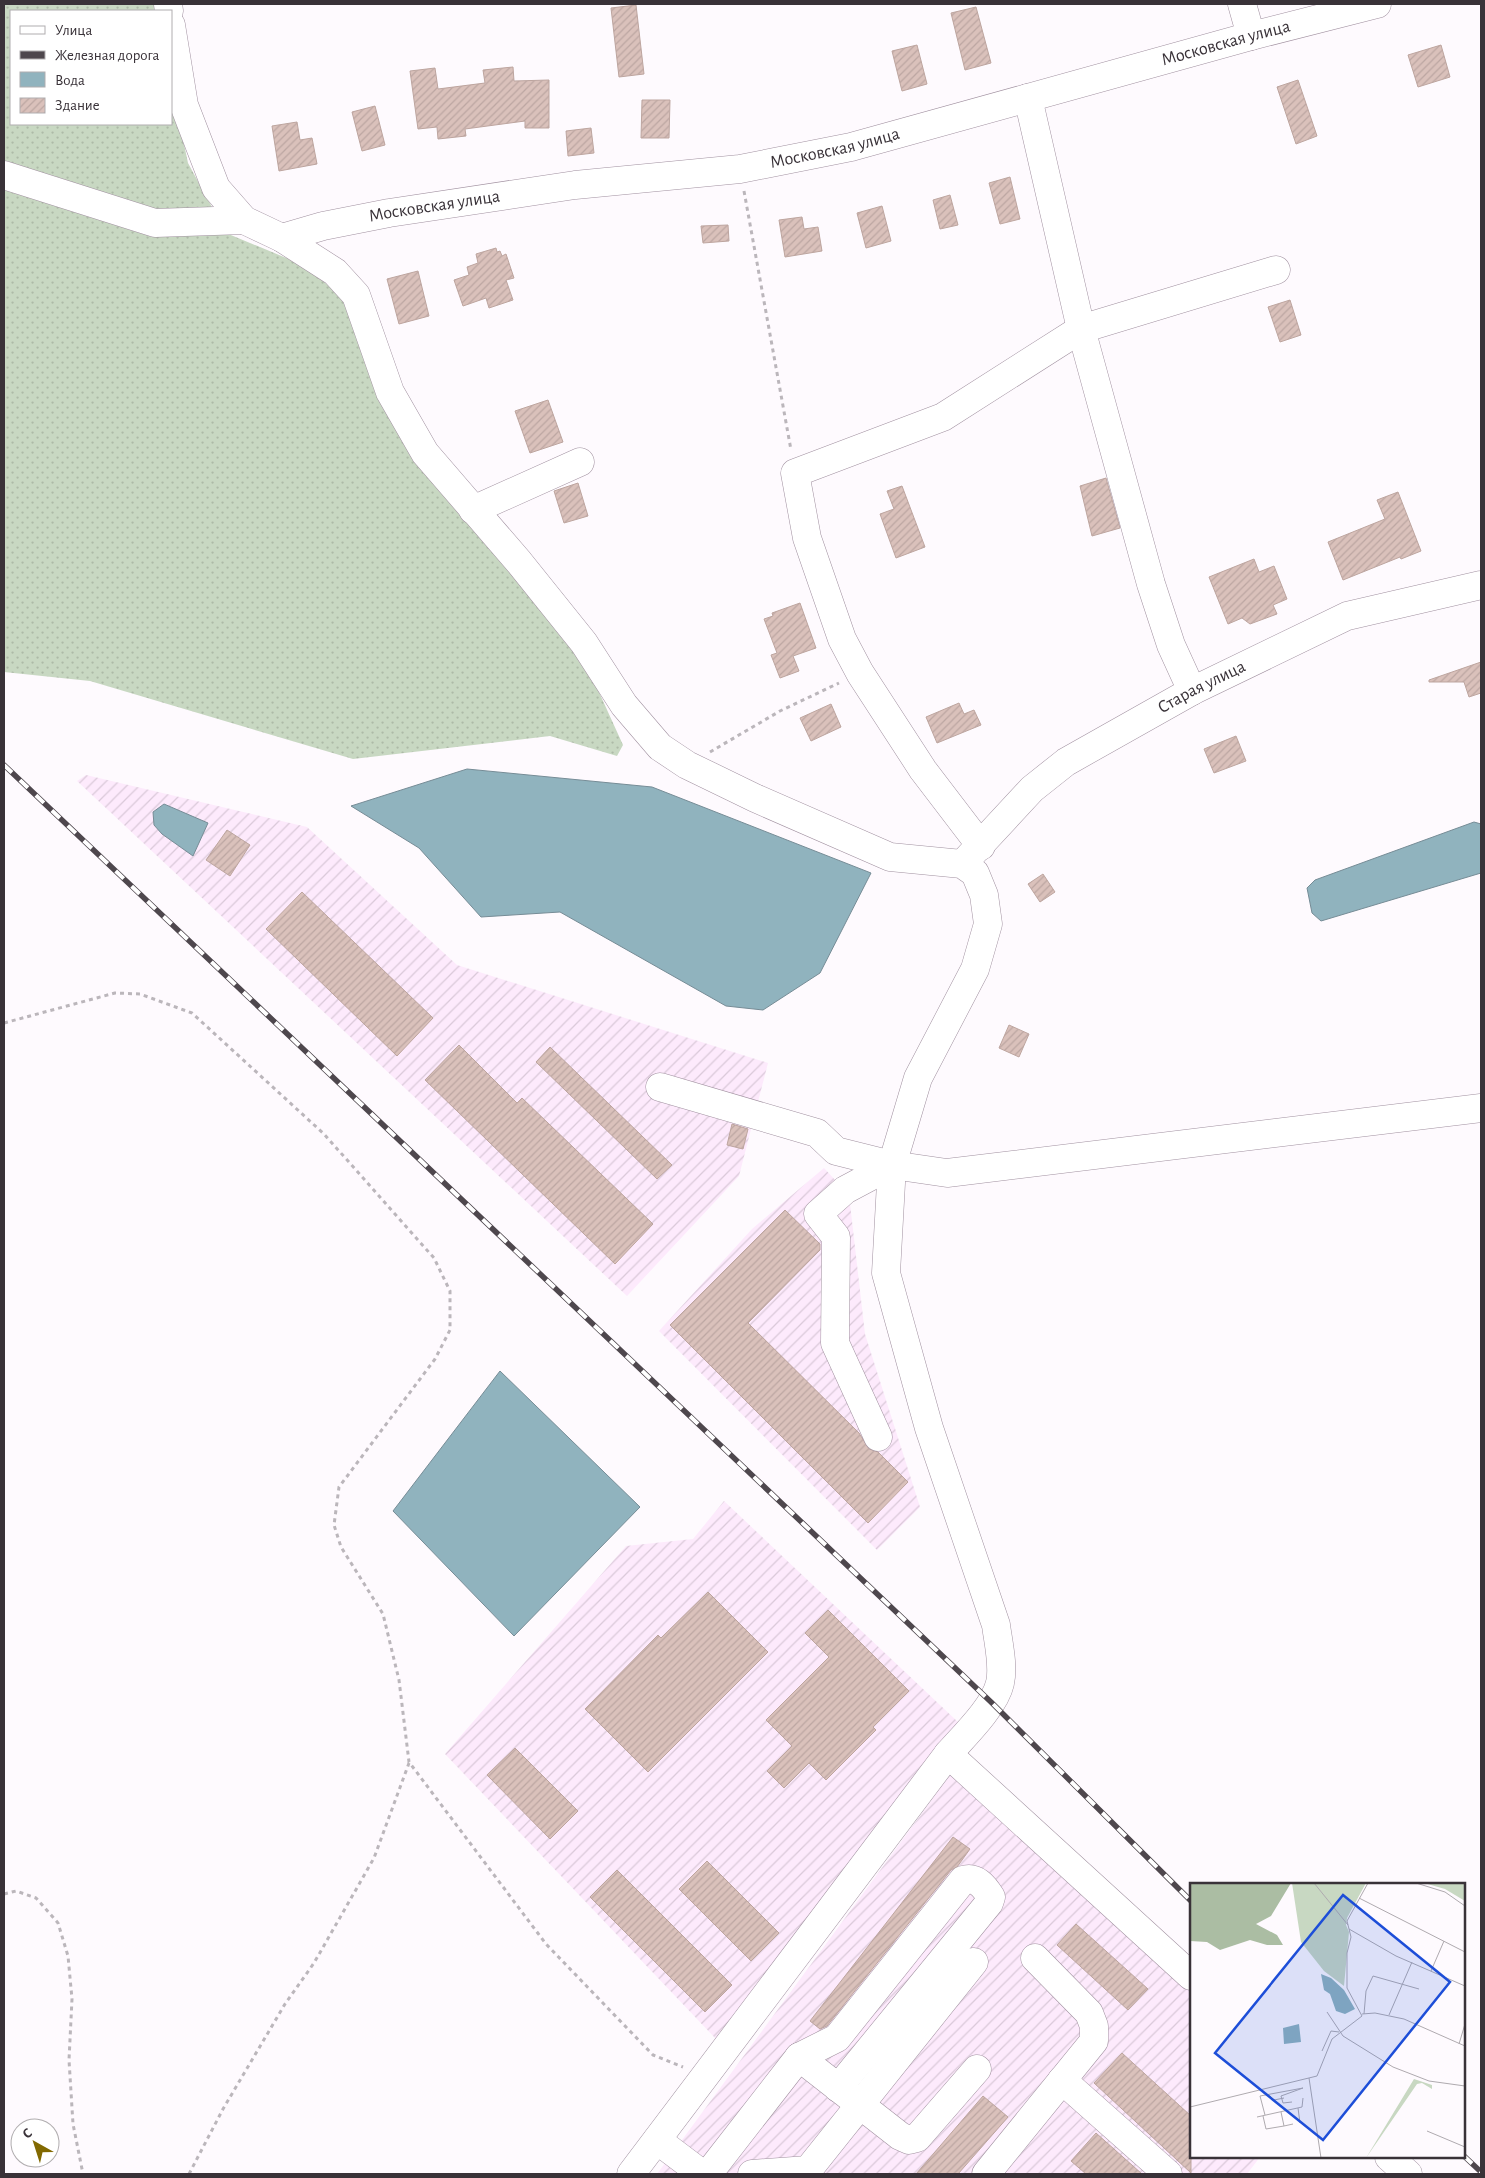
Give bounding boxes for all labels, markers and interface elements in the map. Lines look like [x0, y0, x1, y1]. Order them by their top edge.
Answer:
legend [10, 10, 172, 125]
street label: Московская улица [1160, 17, 1292, 69]
text: Улица [55, 23, 92, 38]
text: Железная дорога [55, 48, 160, 63]
text: Вода [55, 73, 85, 88]
text: Здание [55, 98, 100, 113]
street label: Московская улица [769, 125, 902, 172]
street label: Московская улица [367, 187, 501, 226]
street label: Старая улица [1155, 657, 1249, 717]
inset map [1190, 1883, 1465, 2158]
north arrow [10, 2118, 60, 2168]
text: С [20, 2126, 35, 2142]

